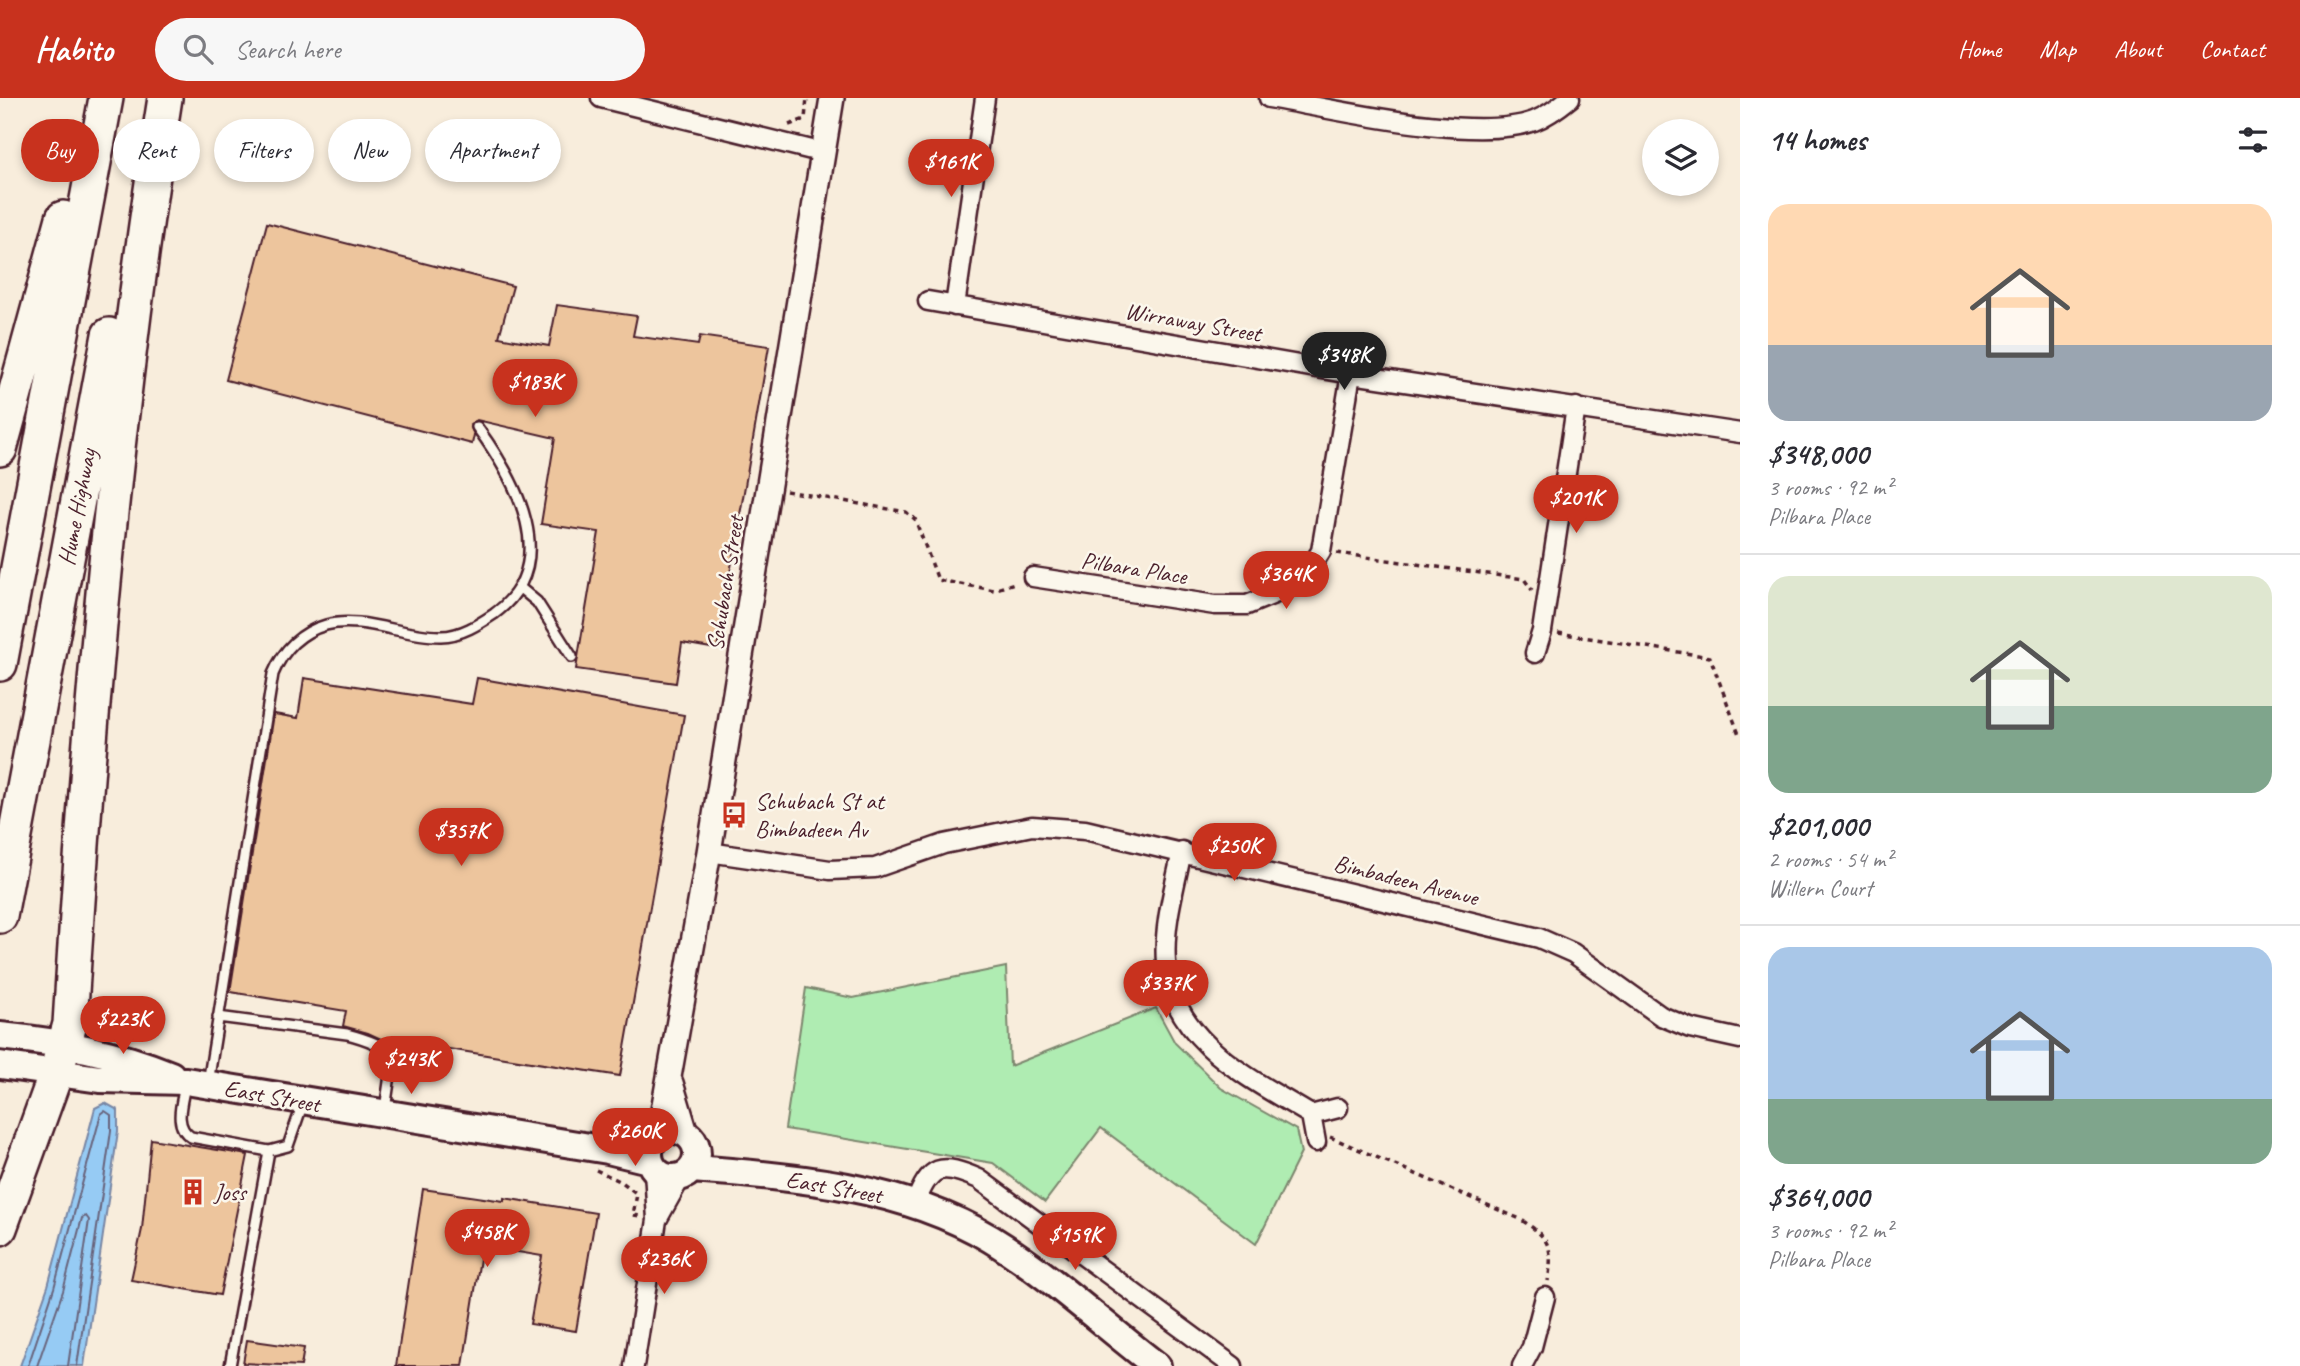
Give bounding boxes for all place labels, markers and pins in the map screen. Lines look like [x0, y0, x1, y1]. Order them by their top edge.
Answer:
pin: $161K [902, 140, 1000, 199]
pin: $348K [1295, 332, 1393, 392]
pin: $183K [486, 360, 584, 419]
pin: $201K [1527, 476, 1625, 535]
pin: $364K [1237, 552, 1335, 611]
place label: Schubach St at Bimbadeen Av [755, 786, 886, 844]
bus stop icon: Schubach St at Bimbadeen Av [719, 800, 749, 830]
pin: $357K [412, 808, 510, 868]
pin: $250K [1185, 824, 1283, 883]
pin: $337K [1117, 960, 1215, 1020]
pin: $223K [74, 996, 172, 1056]
pin: $243K [362, 1037, 460, 1096]
pin: $260K [586, 1108, 684, 1168]
building icon: Joss [178, 1177, 208, 1207]
place label: Joss [213, 1177, 248, 1207]
pin: $458K [438, 1210, 536, 1269]
pin: $159K [1026, 1212, 1124, 1272]
pin: $236K [615, 1236, 713, 1296]

